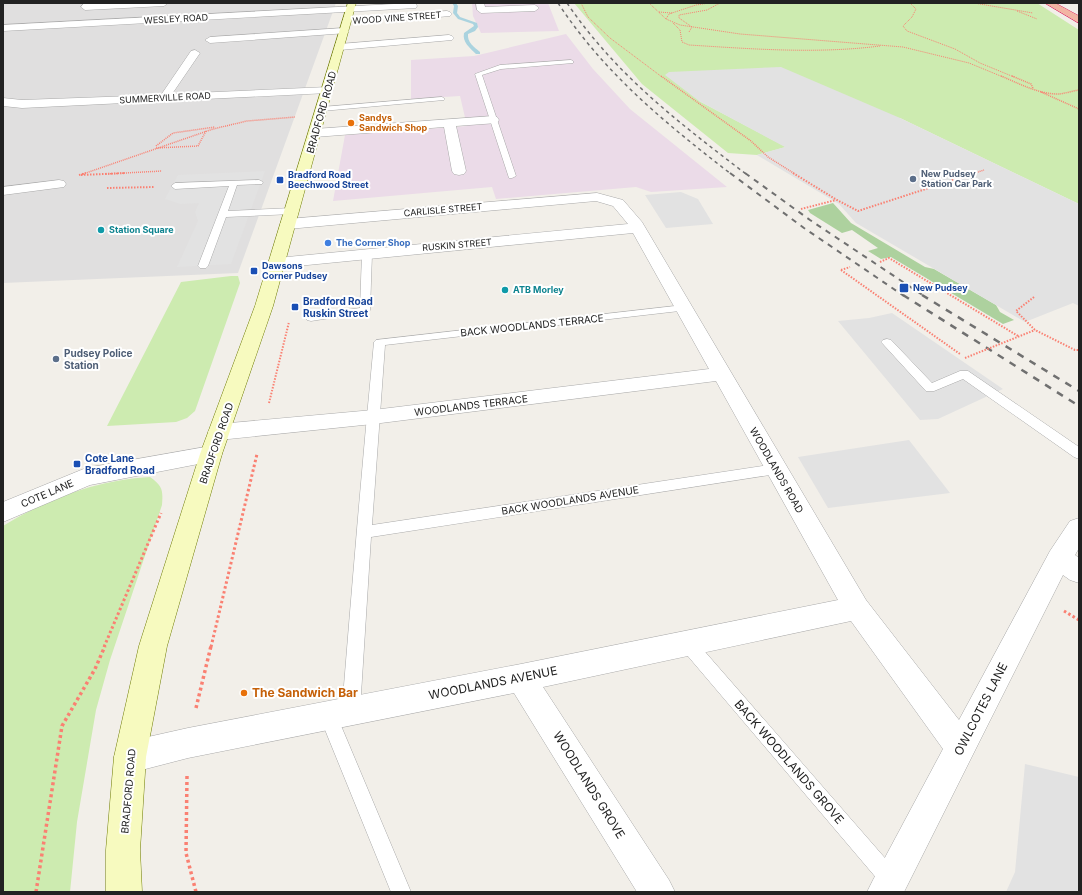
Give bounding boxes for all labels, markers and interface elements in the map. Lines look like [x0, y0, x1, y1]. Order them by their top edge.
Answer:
street label: WOOD VINE STREET [352, 9, 442, 26]
street label: WESLEY ROAD [144, 11, 208, 26]
street label: BRADFORD ROAD [304, 70, 338, 154]
street label: SUMMERVILLE ROAD [119, 90, 211, 105]
place label: Sandys Sandwich Shop [359, 112, 428, 133]
marker: Sandys Sandwich Shop [346, 118, 356, 128]
place label: New Pudsey Station Car Park [921, 168, 993, 189]
place label: Bradford Road Beechwood Street [288, 169, 369, 190]
marker: New Pudsey Station Car Park [908, 174, 918, 184]
marker: Bradford Road Beechwood Street [275, 175, 285, 185]
street label: CARLISLE STREET [403, 201, 483, 218]
place label: Station Square [109, 224, 174, 235]
marker: Station Square [96, 225, 106, 235]
street label: RUSKIN STREET [422, 236, 493, 253]
place label: The Corner Shop [336, 237, 411, 248]
marker: The Corner Shop [323, 238, 333, 248]
place label: Dawsons Corner Pudsey [262, 260, 328, 281]
marker: Dawsons Corner Pudsey [249, 266, 259, 276]
marker: New Pudsey [898, 282, 910, 294]
place label: New Pudsey [913, 282, 968, 293]
place label: ATB Morley [513, 284, 564, 295]
marker: ATB Morley [500, 285, 510, 295]
place label: Bradford Road Ruskin Street [303, 295, 373, 319]
marker: Bradford Road Ruskin Street [290, 302, 300, 312]
street label: BACK WOODLANDS TERRACE [460, 312, 604, 338]
place label: Pudsey Police Station [64, 347, 133, 371]
marker: Pudsey Police Station [51, 354, 61, 364]
street label: WOODLANDS TERRACE [414, 392, 528, 418]
street label: BRADFORD ROAD [196, 401, 236, 485]
street label: WOODLANDS ROAD [748, 425, 806, 515]
place label: Cote Lane Bradford Road [85, 452, 155, 476]
marker: Cote Lane Bradford Road [72, 459, 82, 469]
street label: COTE LANE [19, 477, 75, 509]
street label: BACK WOODLANDS AVENUE [500, 483, 640, 517]
street label: OWLCOTES LANE [951, 660, 1010, 758]
street label: WOODLANDS AVENUE [427, 663, 559, 702]
place label: The Sandwich Bar [252, 685, 358, 700]
marker: The Sandwich Bar [239, 688, 249, 698]
street label: BACK WOODLANDS GROVE [731, 697, 847, 827]
street label: WOODLANDS GROVE [550, 728, 629, 841]
street label: BRADFORD ROAD [118, 748, 138, 834]

